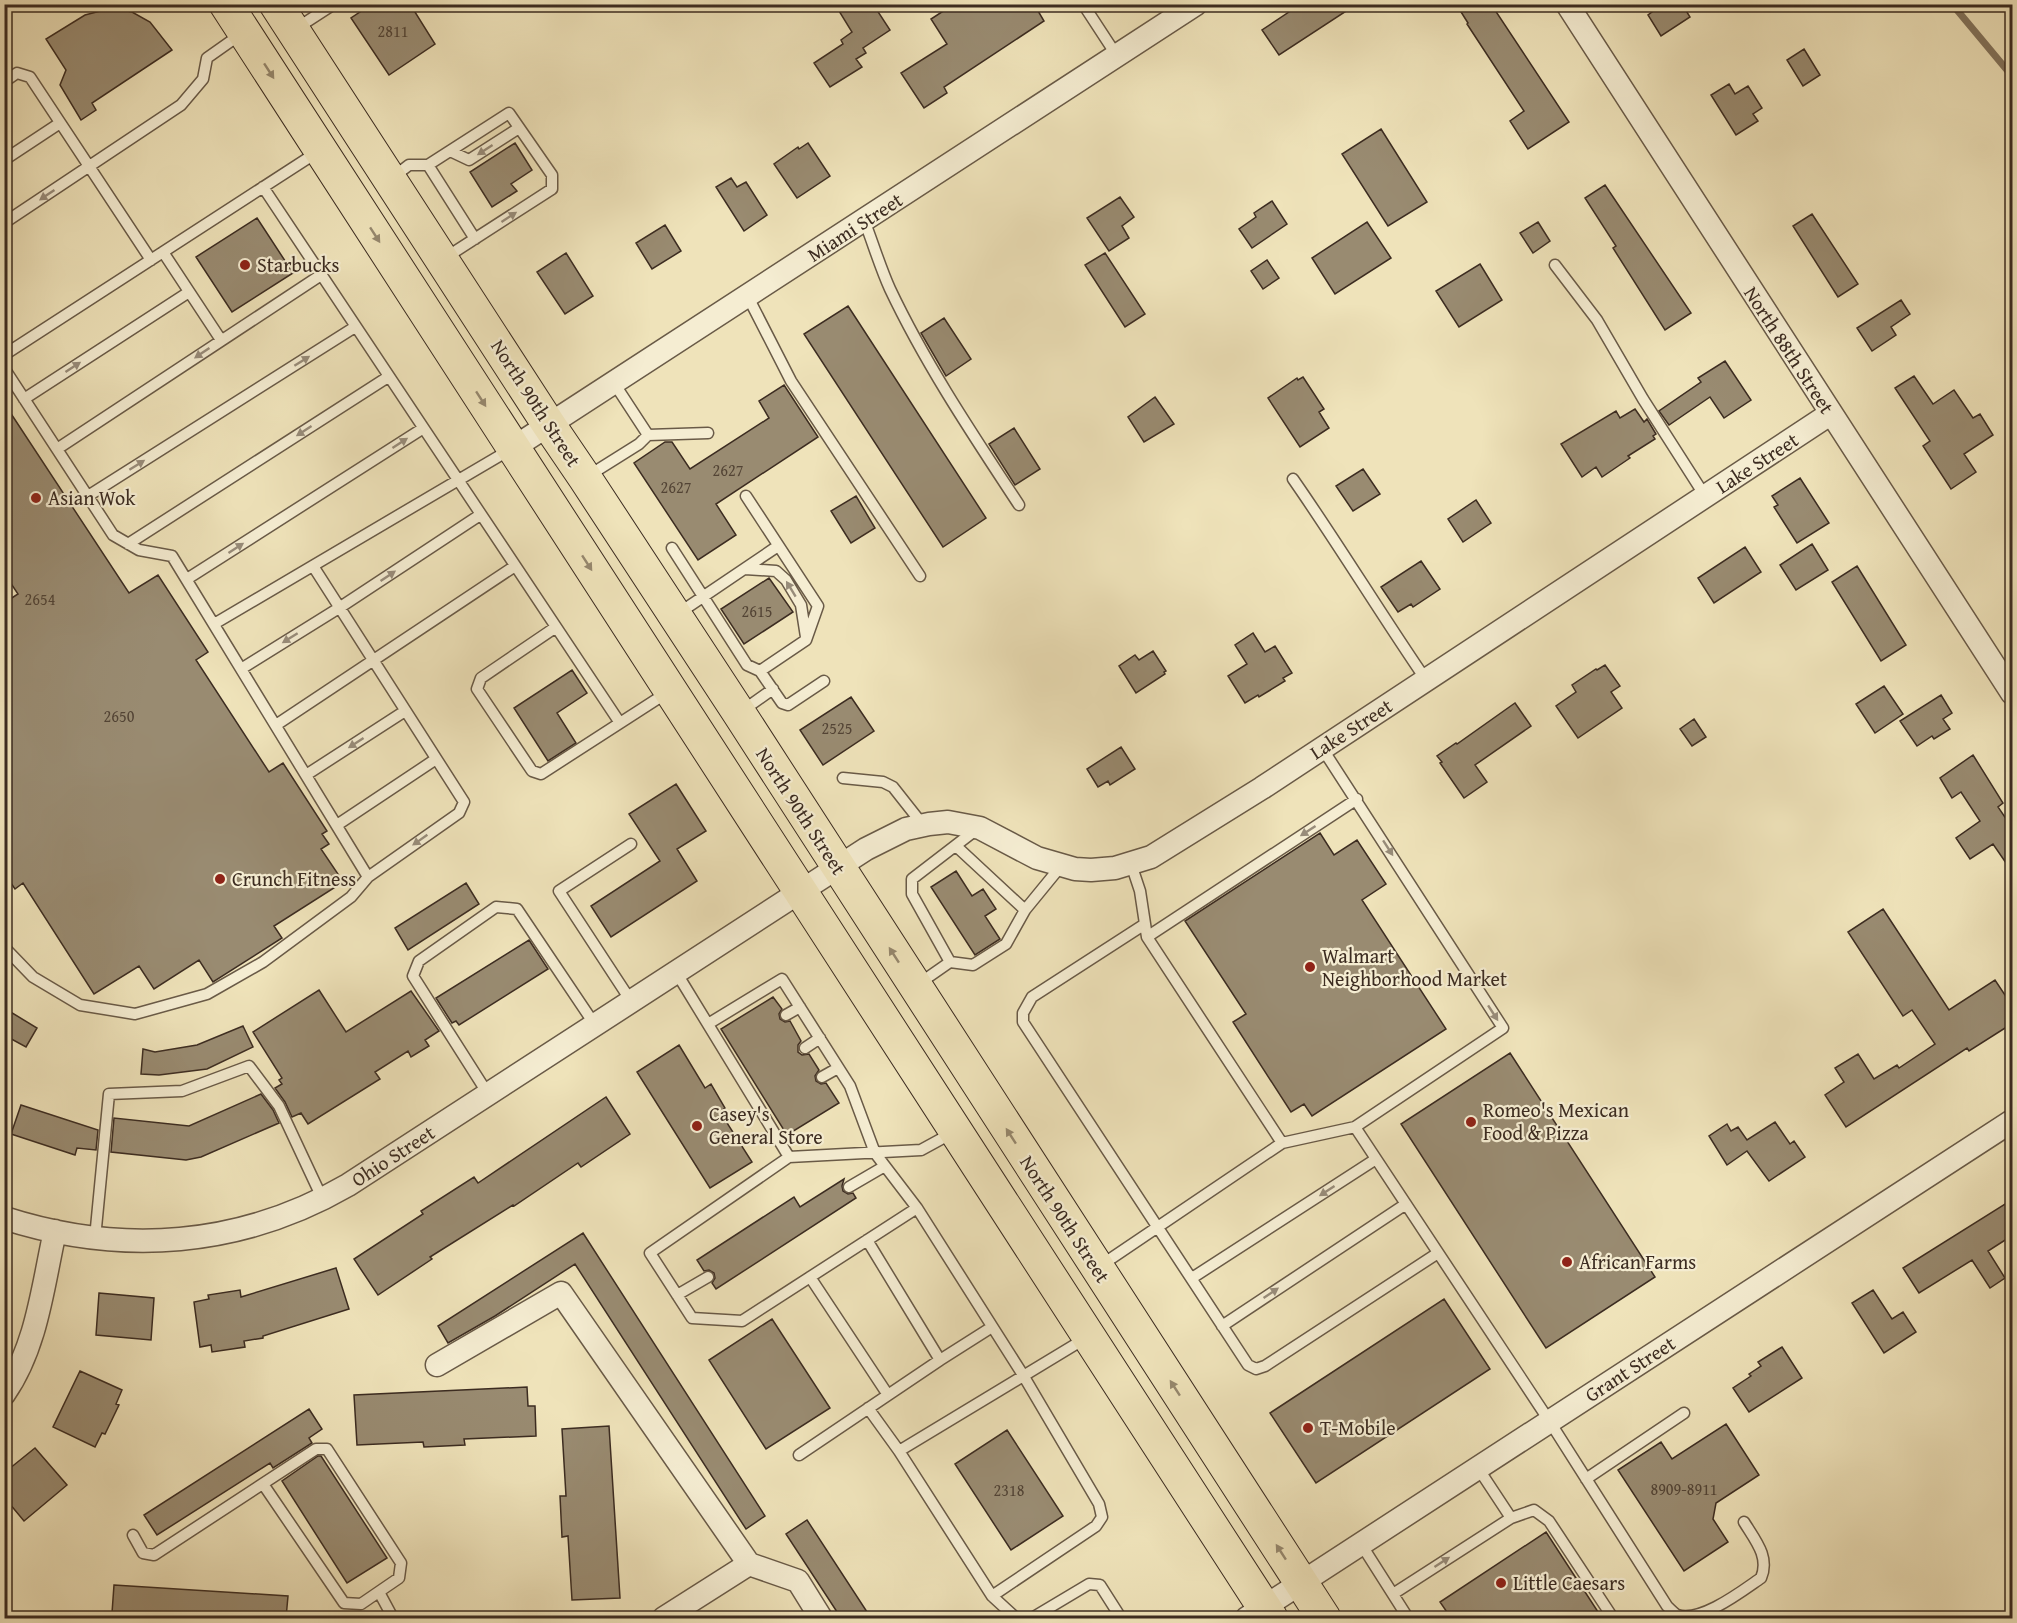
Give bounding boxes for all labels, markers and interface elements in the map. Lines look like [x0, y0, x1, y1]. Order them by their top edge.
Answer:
house number: 2811 [378, 19, 408, 43]
one-way arrow [263, 63, 274, 79]
one-way arrow [477, 144, 494, 155]
street label: Miami Street [801, 185, 908, 268]
one-way arrow [39, 189, 55, 201]
one-way arrow [501, 211, 517, 222]
one-way arrow [369, 227, 380, 243]
place label: Starbucks [257, 250, 339, 279]
marker: Starbucks [238, 258, 252, 272]
street label: North 88th Street [1737, 280, 1842, 419]
street label: North 90th Street [484, 333, 589, 472]
one-way arrow [194, 347, 210, 359]
one-way arrow [294, 355, 310, 366]
one-way arrow [65, 361, 81, 373]
one-way arrow [475, 391, 486, 407]
street label: Lake Street [1710, 425, 1804, 500]
one-way arrow [295, 426, 312, 437]
one-way arrow [392, 437, 409, 448]
house number: 2627 [713, 458, 744, 482]
one-way arrow [129, 459, 145, 470]
house number: 2627 [661, 475, 692, 499]
place label: Asian Wok [48, 483, 136, 512]
marker: Asian Wok [29, 491, 43, 505]
one-way arrow [228, 542, 244, 553]
one-way arrow [581, 555, 592, 571]
one-way arrow [380, 570, 396, 581]
one-way arrow [786, 581, 797, 597]
house number: 2654 [25, 587, 56, 611]
house number: 2615 [742, 599, 772, 623]
one-way arrow [282, 633, 298, 644]
street label: Lake Street [1304, 691, 1398, 766]
house number: 2650 [104, 704, 135, 728]
house number: 2525 [822, 716, 852, 740]
one-way arrow [348, 737, 364, 748]
street label: North 90th Street [749, 741, 854, 880]
one-way arrow [1300, 825, 1316, 836]
one-way arrow [413, 834, 429, 846]
one-way arrow [1382, 840, 1393, 856]
place label: Crunch Fitness [232, 864, 356, 893]
marker: Crunch Fitness [213, 872, 227, 886]
place label: Walmart Neighborhood Market [1322, 941, 1507, 993]
one-way arrow [889, 947, 900, 963]
marker: Walmart Neighborhood Market [1303, 960, 1317, 974]
one-way arrow [1487, 1005, 1498, 1021]
place label: Romeo's Mexican Food & Pizza [1483, 1095, 1629, 1147]
place label: Casey's General Store [709, 1099, 823, 1151]
marker: Romeo's Mexican Food & Pizza [1464, 1115, 1478, 1129]
street label: Ohio Street [345, 1118, 440, 1193]
marker: Casey's General Store [690, 1119, 704, 1133]
one-way arrow [1006, 1128, 1017, 1145]
street label: North 90th Street [1013, 1149, 1118, 1288]
one-way arrow [1319, 1185, 1335, 1196]
place label: African Farms [1579, 1247, 1696, 1276]
marker: African Farms [1560, 1255, 1574, 1269]
one-way arrow [1263, 1288, 1279, 1299]
street label: Grant Street [1579, 1328, 1681, 1409]
one-way arrow [1169, 1380, 1180, 1396]
place label: T-Mobile [1320, 1413, 1396, 1442]
marker: T-Mobile [1301, 1421, 1315, 1435]
house number: 8909-8911 [1650, 1477, 1718, 1501]
house number: 2318 [994, 1478, 1025, 1502]
one-way arrow [1275, 1544, 1286, 1560]
one-way arrow [1434, 1557, 1450, 1568]
place label: Little Caesars [1513, 1568, 1625, 1597]
marker: Little Caesars [1494, 1576, 1508, 1590]

